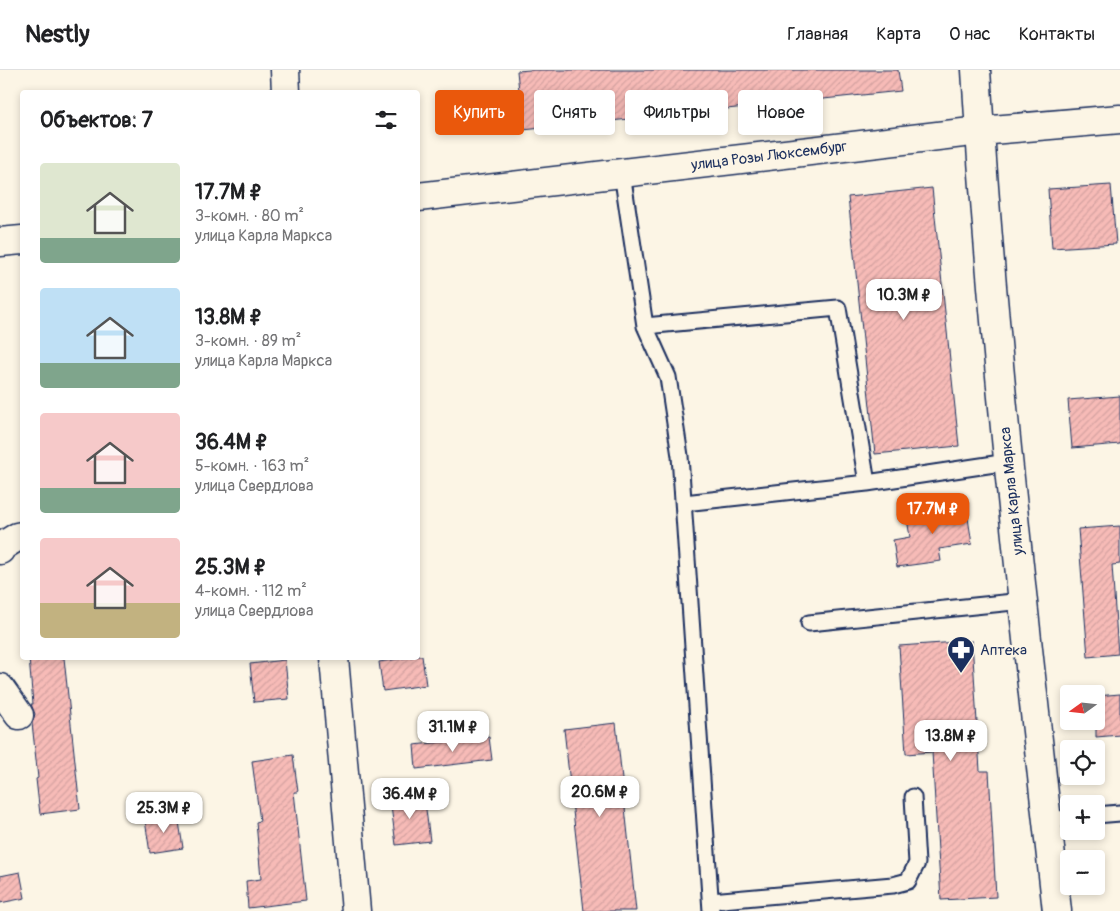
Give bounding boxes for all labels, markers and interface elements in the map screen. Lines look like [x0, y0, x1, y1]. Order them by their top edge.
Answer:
text: Nestly [25, 20, 89, 49]
text: Главная [787, 23, 848, 46]
text: Карта [876, 23, 921, 46]
text: О нас [949, 23, 991, 46]
text: Контакты [1019, 23, 1095, 46]
chip: Купить [435, 90, 524, 135]
chip: Снять [534, 90, 615, 135]
chip: Фильтры [625, 90, 728, 135]
chip: Новое [738, 90, 823, 135]
icon: filters [372, 106, 400, 134]
text: Объектов: 7 [40, 107, 153, 134]
street label: улица Розы Люксембург [689, 137, 848, 175]
text: 17.7M ₽ [195, 179, 262, 206]
icon: home [80, 183, 140, 243]
text: 3-комн. · 80 m² [195, 206, 304, 226]
text: улица Карла Маркса [195, 226, 332, 246]
pin: 10.3M ₽ [858, 278, 950, 321]
text: 10.3M ₽ [877, 285, 931, 305]
text: 13.8M ₽ [195, 304, 262, 331]
icon: home [80, 308, 140, 368]
text: 3-комн. · 89 m² [195, 331, 301, 351]
text: улица Карла Маркса [195, 351, 332, 371]
street label: улица Карла Маркса [996, 426, 1028, 557]
text: 36.4M ₽ [195, 429, 268, 456]
icon: home [80, 433, 140, 493]
text: 5-комн. · 163 m² [195, 456, 309, 476]
text: улица Свердлова [195, 476, 313, 496]
pin: 17.7M ₽ [887, 492, 979, 535]
text: 17.7M ₽ [907, 499, 959, 519]
text: 25.3M ₽ [195, 554, 267, 581]
icon: home [80, 558, 140, 618]
text: 4-комн. · 112 m² [195, 581, 307, 601]
text: улица Свердлова [195, 601, 313, 621]
pharmacy icon: Аптека [946, 635, 976, 674]
place label: Аптека [980, 641, 1027, 660]
north arrow [1060, 685, 1105, 730]
map controls [1060, 685, 1105, 895]
pin: 31.1M ₽ [407, 710, 499, 753]
text: 31.1M ₽ [428, 717, 478, 737]
pin: 13.8M ₽ [905, 720, 997, 762]
text: 13.8M ₽ [925, 726, 977, 746]
button: locate [1060, 740, 1105, 785]
pin: 20.6M ₽ [554, 776, 646, 818]
pin: 36.4M ₽ [364, 778, 456, 820]
text: 20.6M ₽ [571, 782, 629, 802]
text: 36.4M ₽ [382, 784, 438, 804]
pin: 25.3M ₽ [118, 792, 210, 834]
button: + [1060, 795, 1105, 840]
text: 25.3M ₽ [137, 798, 191, 818]
button: − [1060, 850, 1105, 895]

